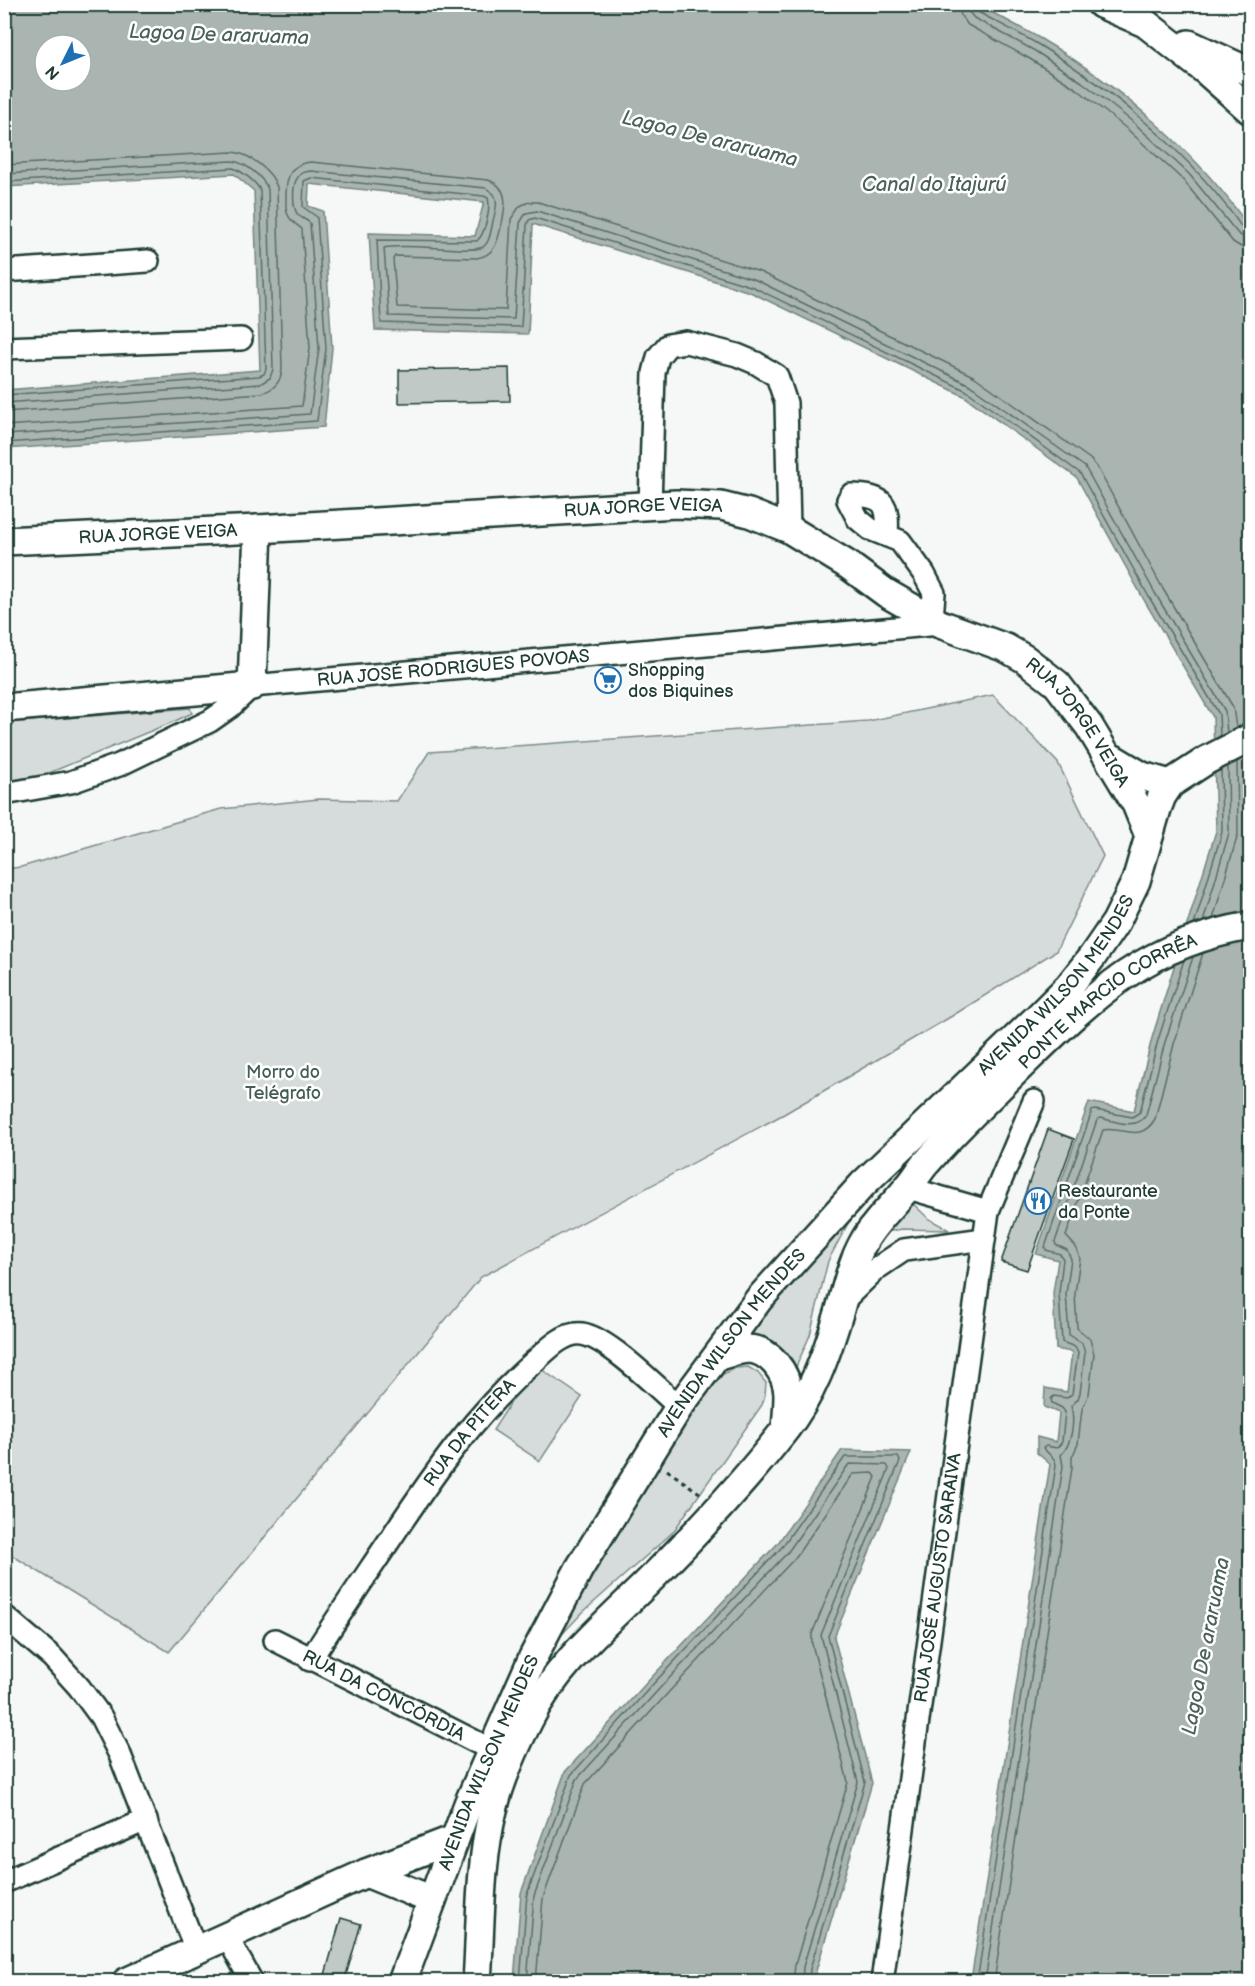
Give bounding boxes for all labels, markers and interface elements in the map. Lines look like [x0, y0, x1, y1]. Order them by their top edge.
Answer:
water label: Lagoa De araruama [128, 20, 309, 50]
north arrow [33, 33, 93, 93]
text: N [42, 61, 64, 83]
water label: Lagoa De araruama [619, 106, 800, 172]
water label: Canal do Itajurú [862, 173, 1006, 197]
street label: RUA JORGE VEIGA [563, 494, 723, 522]
street label: RUA JORGE VEIGA [78, 520, 238, 548]
street label: RUA JOSÉ RODRIGUES POVOAS [316, 646, 591, 691]
street label: RUA JORGE VEIGA [1021, 653, 1133, 791]
place label: Shopping dos Biquines [628, 660, 733, 702]
supermarket icon: Shopping dos Biquines [593, 665, 623, 695]
street label: AVENIDA WILSON MENDES [974, 892, 1139, 1080]
street label: PONTE MARCIO CORRÊA [1014, 930, 1200, 1073]
park label: Morro do Telégrafo [245, 1062, 321, 1104]
place label: Restaurante da Ponte [1058, 1181, 1158, 1223]
restaurant icon: Restaurante da Ponte [1023, 1186, 1053, 1216]
street label: AVENIDA WILSON MENDES [653, 1245, 810, 1441]
street label: RUA DA PITERA [419, 1375, 520, 1491]
street label: RUA JOSÉ AUGUSTO SARAIVA [911, 1452, 966, 1704]
water label: Lagoa De araruama [1177, 1555, 1235, 1737]
street label: RUA DA CONCÓRDIA [299, 1646, 468, 1746]
street label: AVENIDA WILSON MENDES [434, 1652, 544, 1873]

